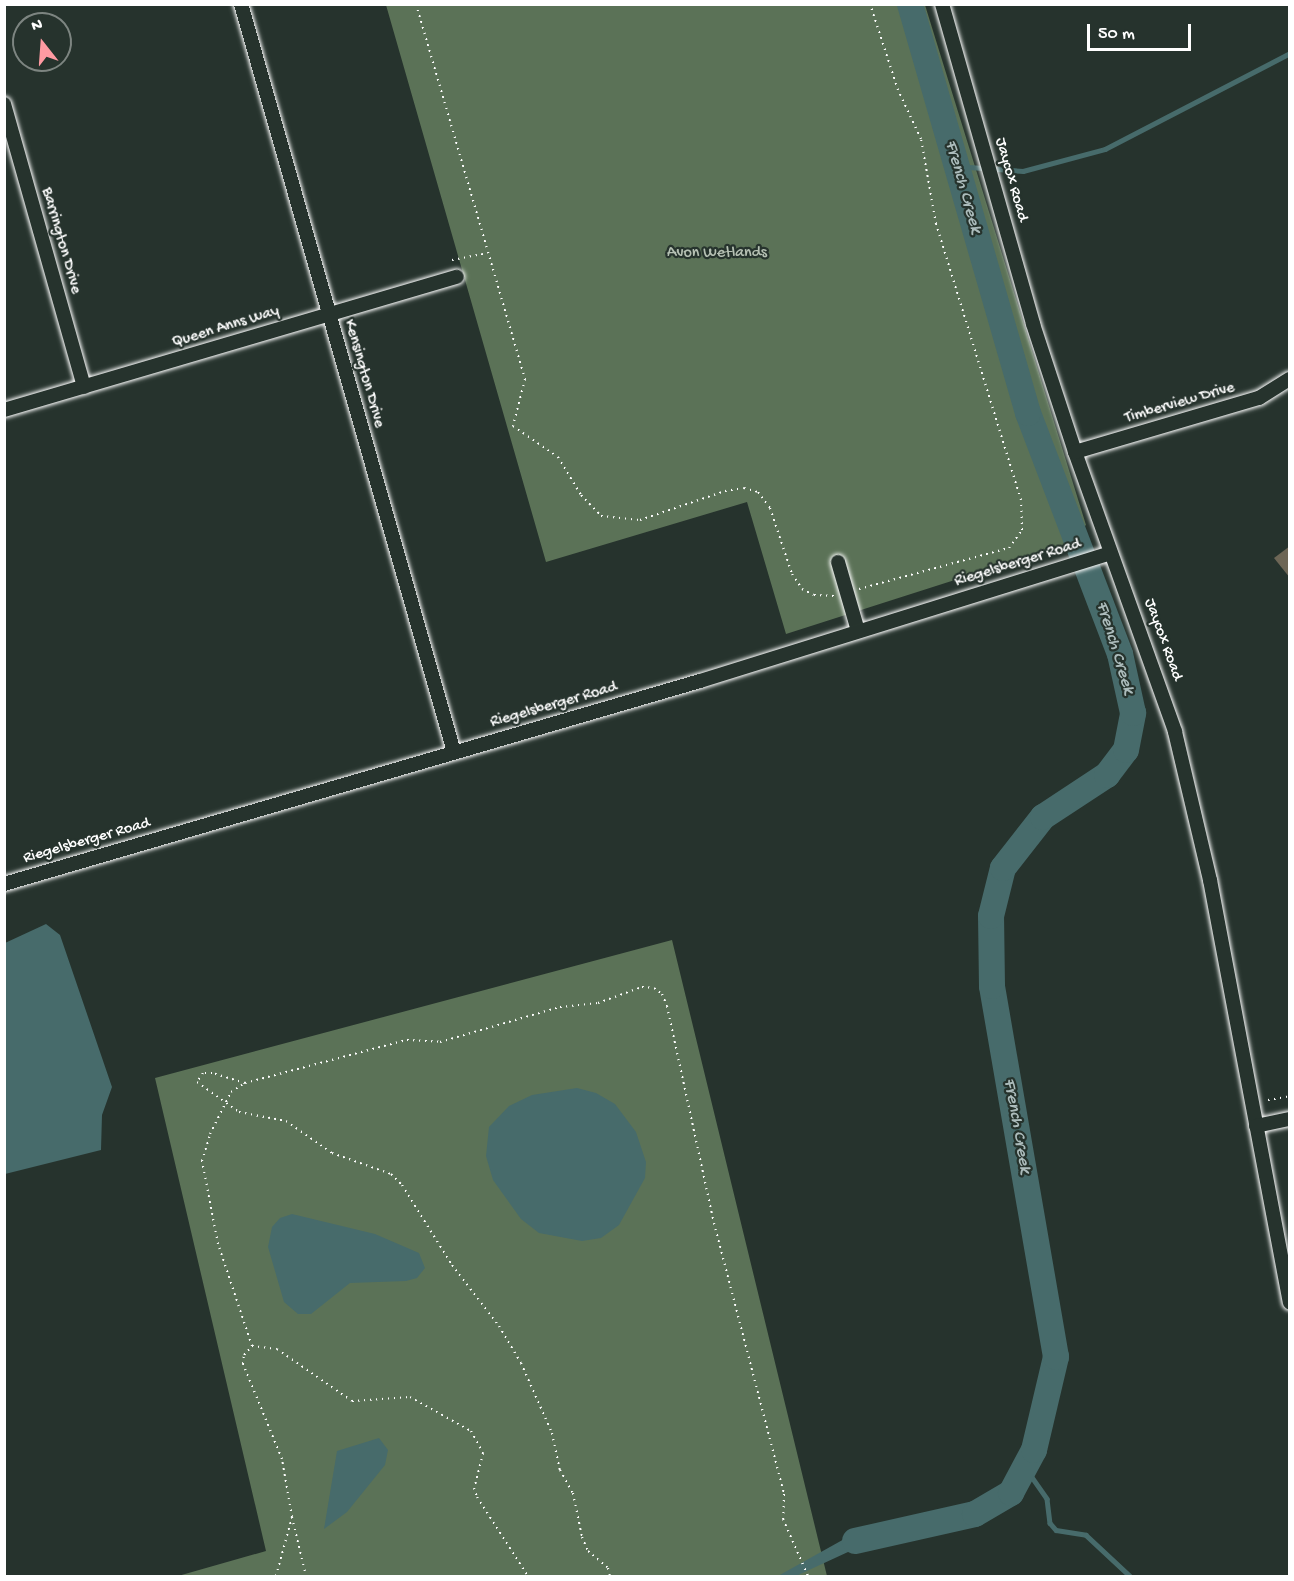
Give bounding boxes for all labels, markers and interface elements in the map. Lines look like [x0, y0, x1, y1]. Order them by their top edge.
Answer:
north arrow [12, 12, 72, 72]
scale bar [1090, 12, 1194, 50]
text: N [29, 16, 45, 37]
text: 50 m [1098, 24, 1135, 45]
street label: Jaycox Road [989, 136, 1031, 224]
water label: French Creek [938, 138, 986, 236]
street label: Barrington Drive [36, 186, 84, 296]
park label: Avon Wetlands [667, 244, 767, 264]
street label: Queen Anns Way [170, 303, 282, 353]
street label: Kensington Drive [338, 318, 388, 430]
street label: Timberview Drive [1123, 379, 1237, 429]
street label: Riegelsberger Road [953, 536, 1083, 592]
street label: Jaycox Road [1138, 596, 1186, 684]
water label: French Creek [1090, 599, 1138, 697]
street label: Riegelsberger Road [488, 679, 620, 733]
street label: Riegelsberger Road [21, 815, 153, 869]
water label: French Creek [997, 1077, 1035, 1175]

